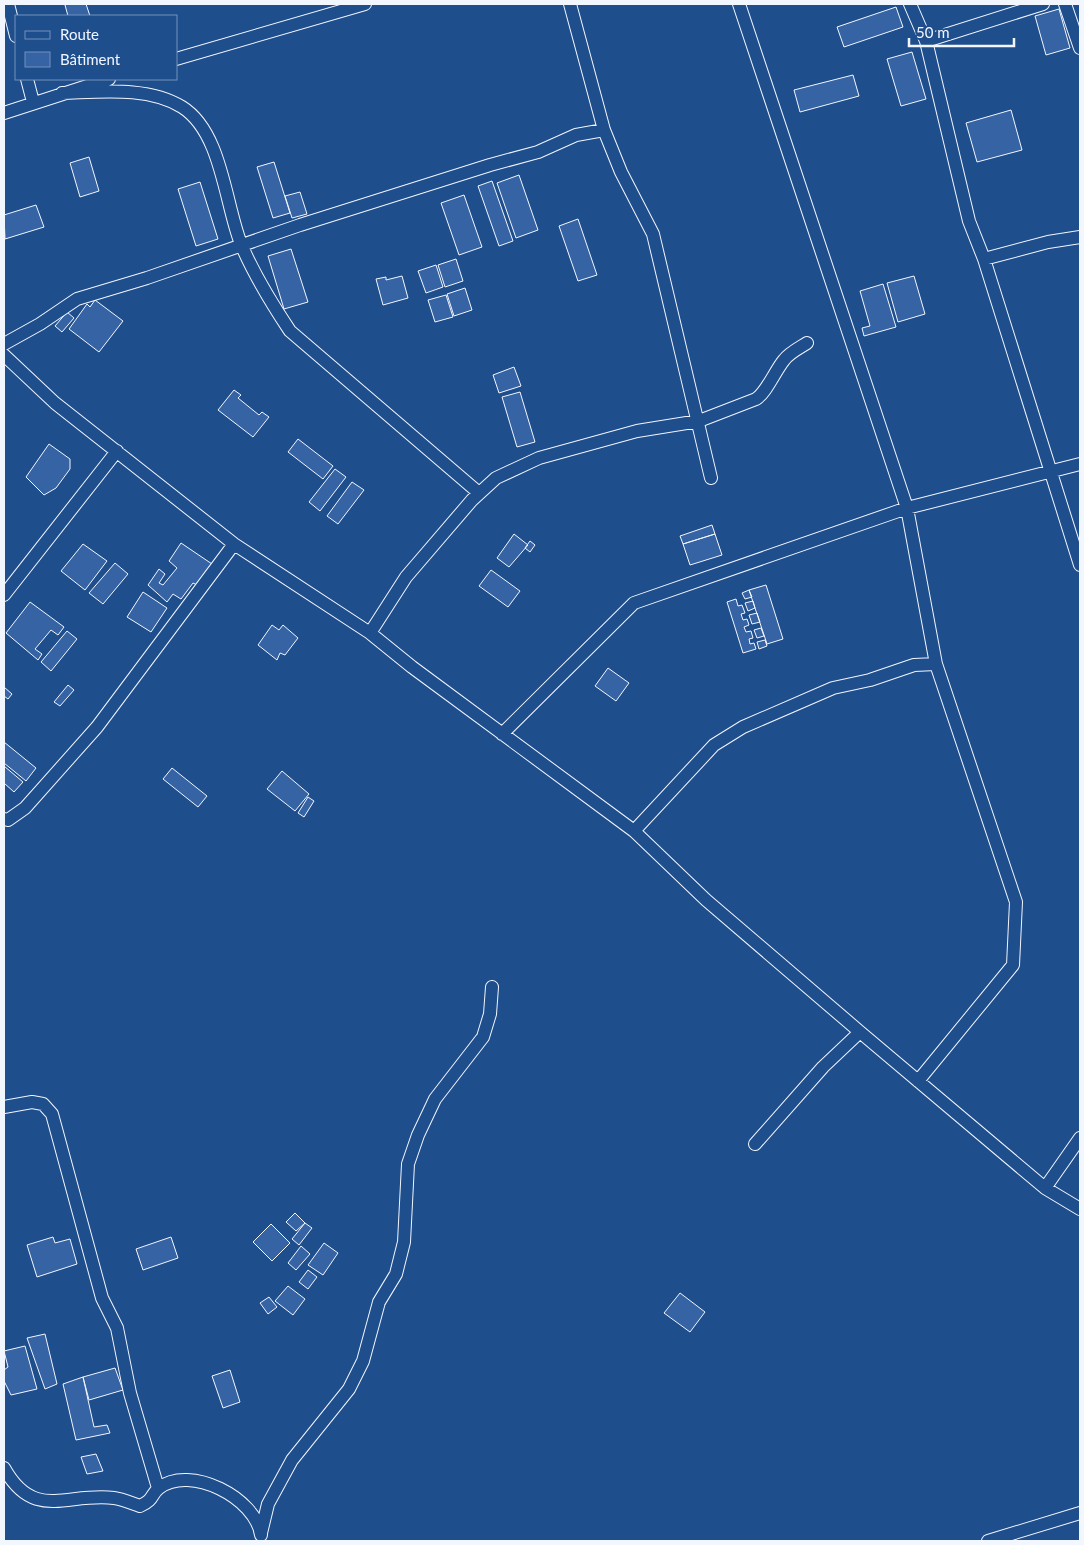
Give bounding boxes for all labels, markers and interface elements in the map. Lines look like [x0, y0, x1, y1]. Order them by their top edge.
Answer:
legend [15, 15, 178, 80]
scale bar [909, 15, 1014, 47]
text: 50 m [916, 23, 950, 41]
text: Route [60, 25, 99, 43]
text: Bâtiment [60, 50, 121, 68]

